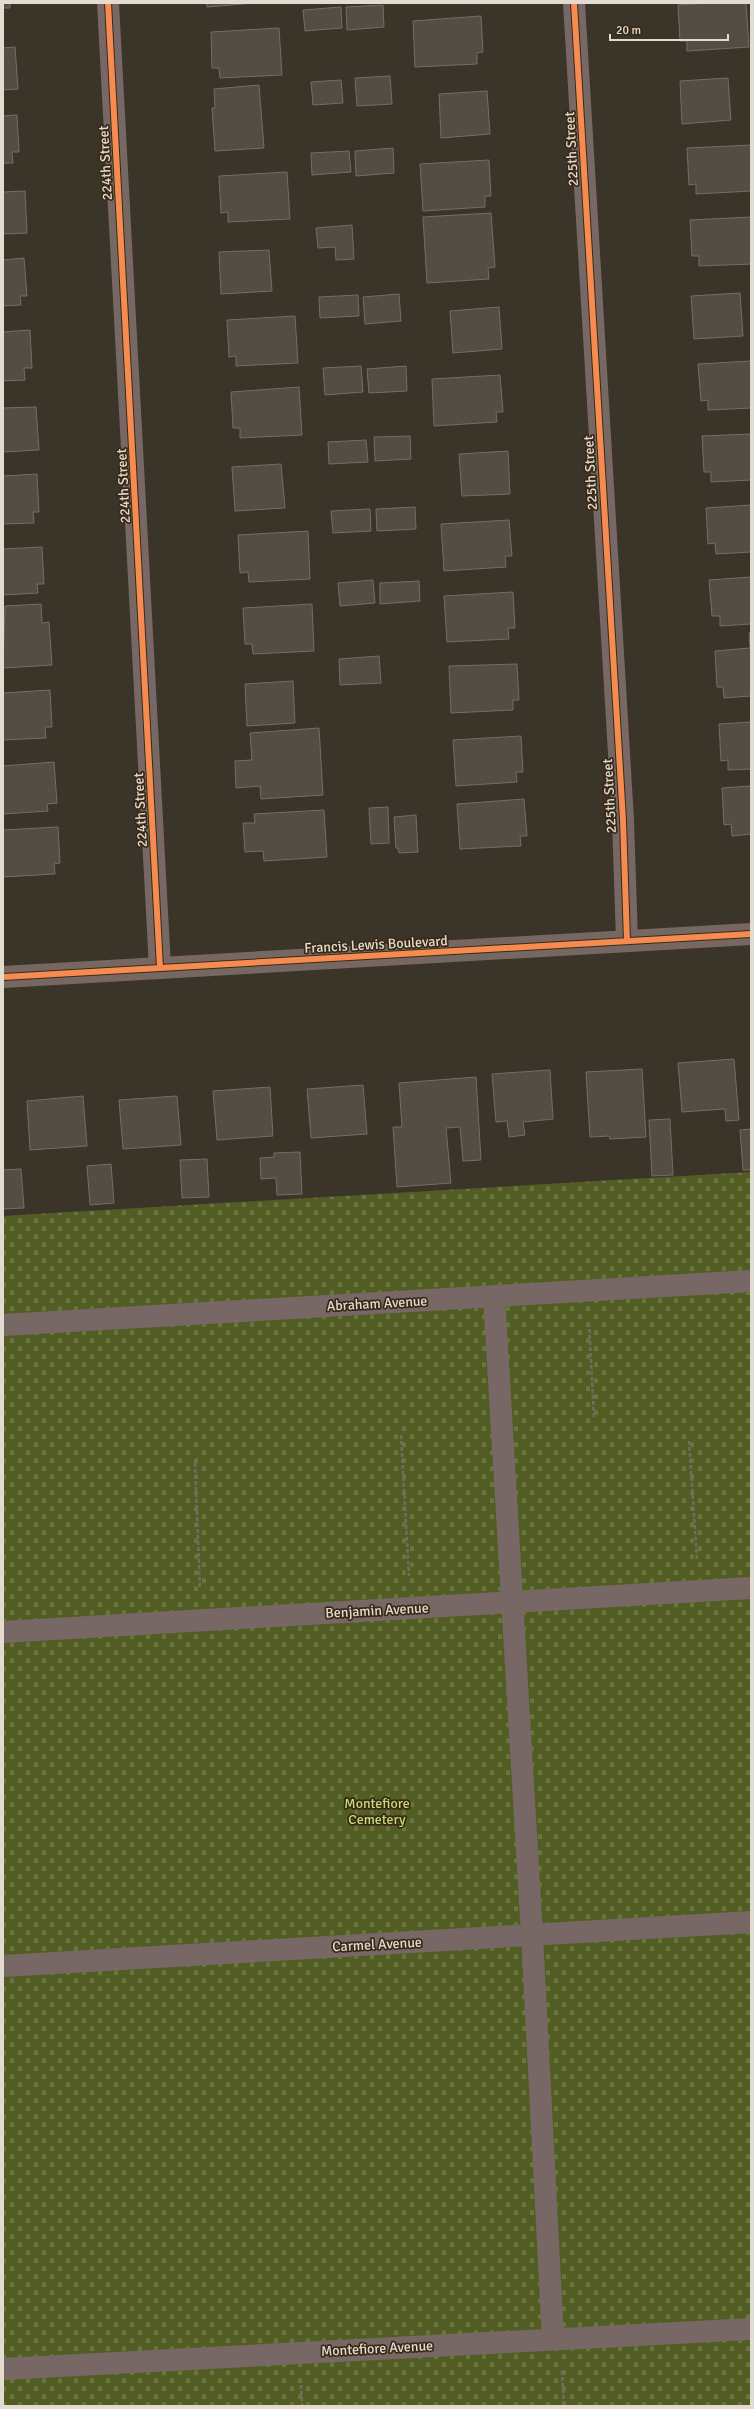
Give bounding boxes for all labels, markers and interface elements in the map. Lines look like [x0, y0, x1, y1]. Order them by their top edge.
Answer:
scale bar [610, 16, 728, 42]
text: 20 m [616, 23, 641, 38]
street label: 225th Street [561, 111, 582, 187]
street label: 224th Street [95, 125, 116, 201]
street label: 225th Street [580, 435, 601, 511]
street label: 224th Street [113, 448, 134, 524]
street label: 225th Street [599, 758, 620, 834]
street label: 224th Street [130, 772, 151, 848]
street label: Francis Lewis Boulevard [304, 932, 448, 957]
street label: Abraham Avenue [326, 1292, 428, 1315]
street label: Benjamin Avenue [325, 1599, 429, 1622]
park label: Montefiore Cemetery [344, 1795, 410, 1828]
street label: Carmel Avenue [332, 1934, 422, 1955]
street label: Montefiore Avenue [321, 2337, 433, 2360]

